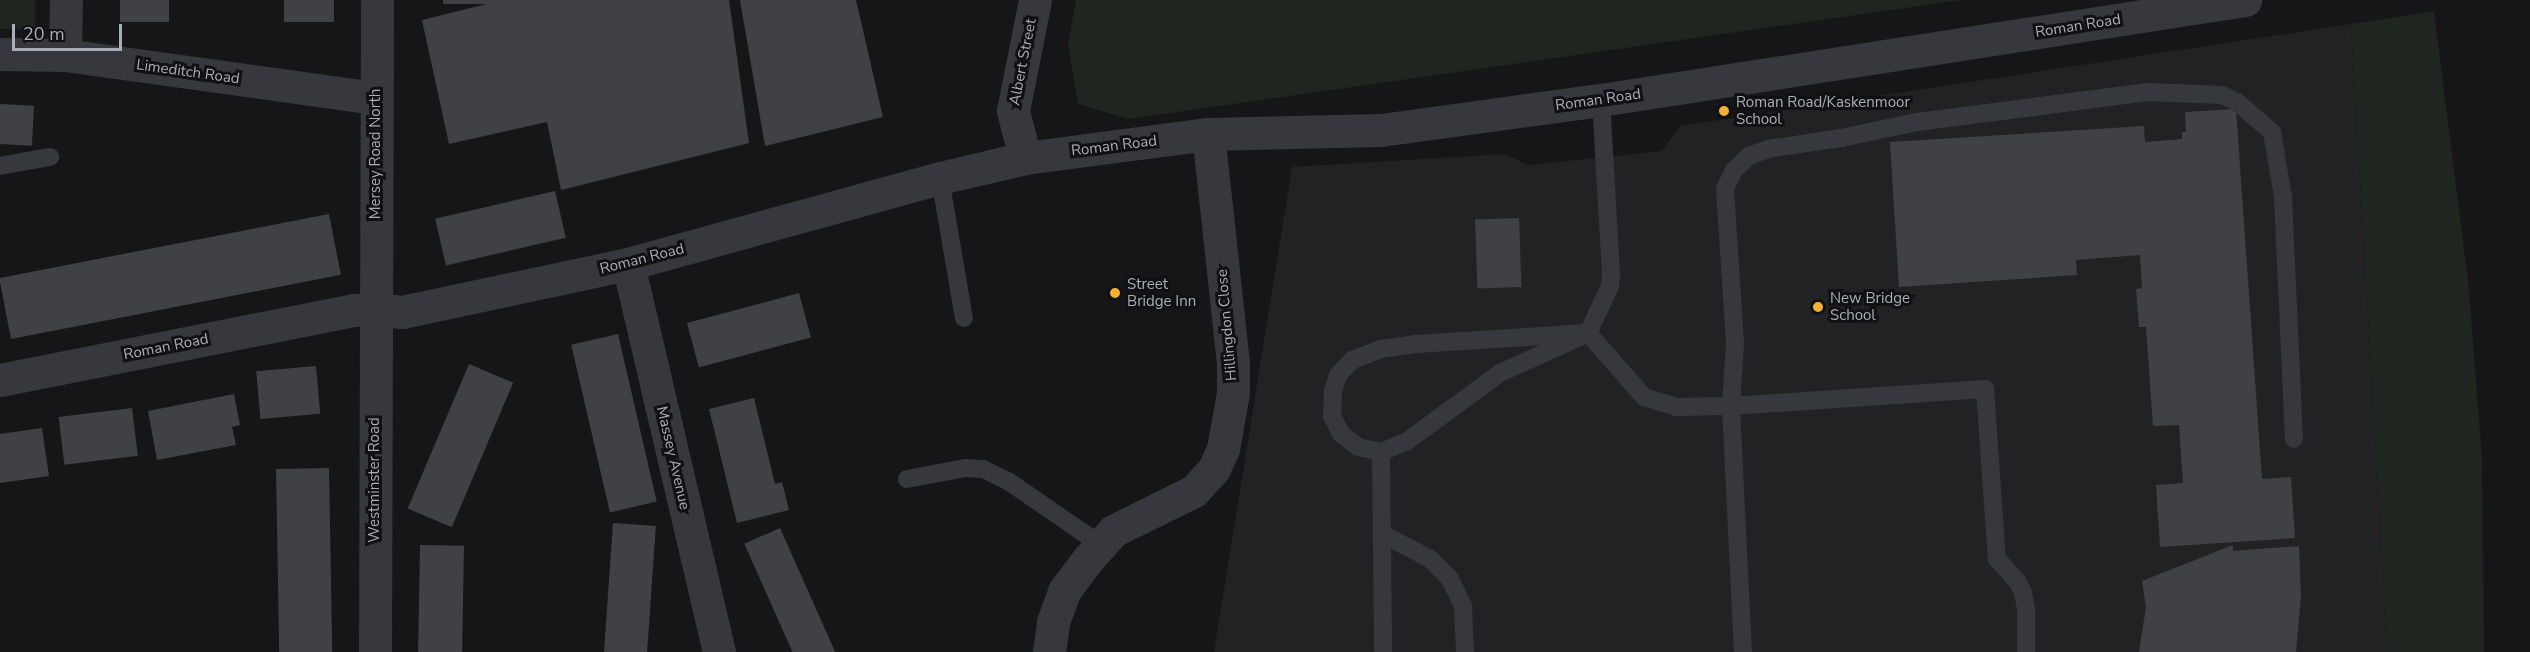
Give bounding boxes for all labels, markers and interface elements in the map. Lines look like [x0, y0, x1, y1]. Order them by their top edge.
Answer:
street label: Roman Road [2034, 10, 2122, 42]
scale bar [15, 12, 124, 50]
street label: Albert Street [1006, 17, 1040, 107]
text: 20 m [23, 22, 65, 46]
street label: Limeditch Road [135, 56, 241, 88]
street label: Roman Road [1554, 85, 1642, 115]
street label: Mersey Road North [367, 89, 385, 219]
place label: Roman Road/Kaskenmoor School [1736, 93, 1910, 128]
marker: Roman Road/Kaskenmoor School [1717, 104, 1731, 118]
street label: Roman Road [1070, 132, 1158, 160]
street label: Roman Road [598, 240, 686, 278]
street label: Hillingdon Close [1213, 268, 1241, 382]
place label: Street Bridge Inn [1127, 275, 1196, 310]
marker: Street Bridge Inn [1108, 286, 1122, 300]
place label: New Bridge School [1830, 289, 1910, 324]
marker: New Bridge School [1811, 300, 1825, 314]
street label: Roman Road [122, 330, 210, 364]
street label: Massey Avenue [652, 404, 694, 512]
street label: Westminster Road [366, 417, 384, 543]

